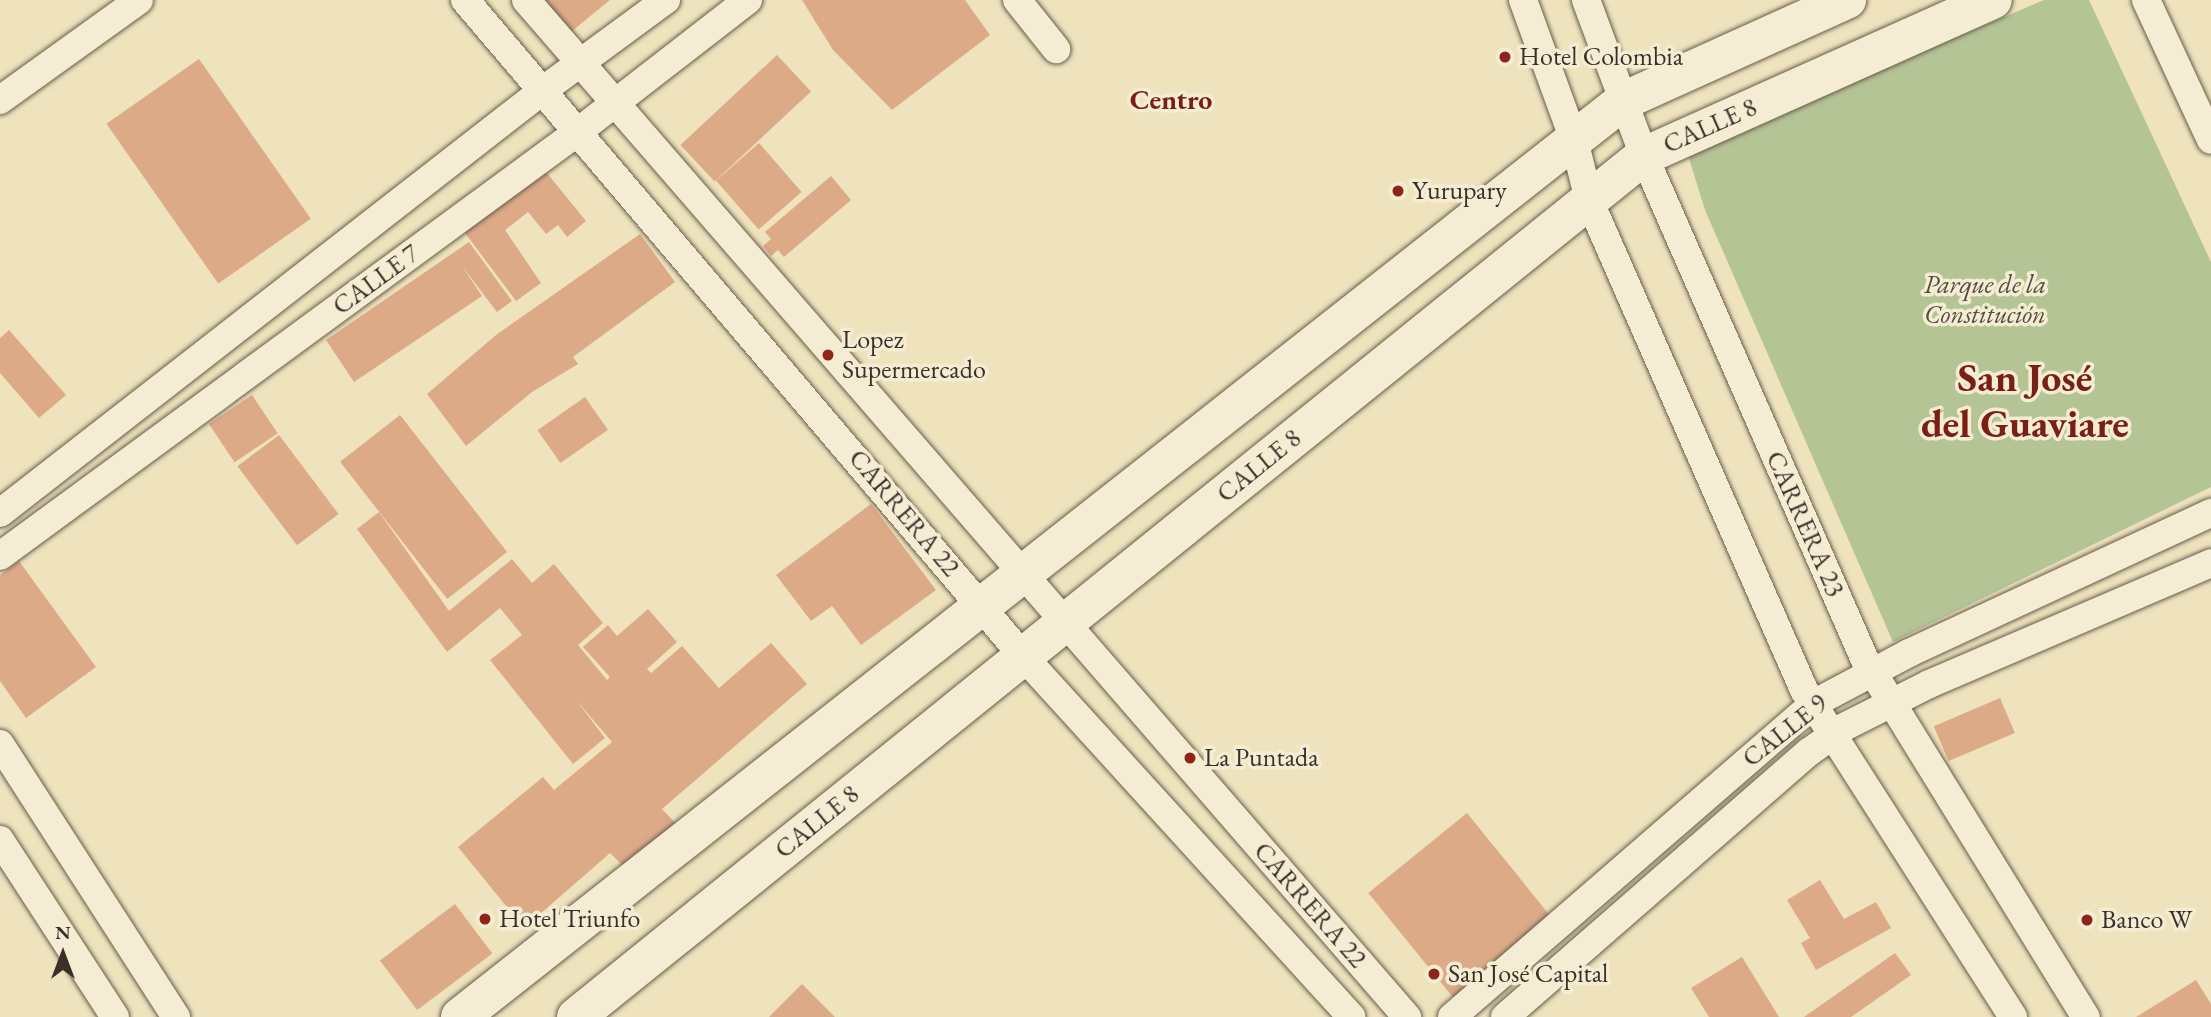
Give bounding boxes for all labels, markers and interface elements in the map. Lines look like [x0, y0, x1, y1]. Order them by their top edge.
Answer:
place label: Hotel Colombia [1519, 41, 1683, 73]
marker: Hotel Colombia [1497, 49, 1513, 65]
district label: Centro [1130, 82, 1212, 116]
street label: CALLE 8 [1658, 92, 1762, 160]
place label: Yurupary [1412, 175, 1507, 207]
marker: Yurupary [1390, 183, 1406, 199]
street label: CALLE 7 [327, 238, 425, 322]
park label: Parque de la Constitución [1924, 269, 2046, 330]
place label: Lopez Supermercado [842, 324, 986, 386]
marker: Lopez Supermercado [820, 347, 836, 363]
district label: San José del Guaviare [1921, 353, 2129, 447]
street label: CALLE 8 [1211, 423, 1307, 509]
street label: CARRERA 22 [842, 443, 966, 583]
street label: CARRERA 23 [1759, 446, 1851, 602]
street label: CALLE 9 [1736, 688, 1834, 774]
place label: La Puntada [1204, 742, 1319, 774]
marker: La Puntada [1182, 750, 1198, 766]
street label: CALLE 8 [769, 779, 865, 865]
street label: CARRERA 22 [1247, 836, 1373, 974]
place label: Hotel Triunfo [499, 903, 640, 935]
place label: Banco W [2101, 904, 2192, 936]
marker: Hotel Triunfo [477, 911, 493, 927]
marker: Banco W [2079, 912, 2095, 928]
north arrow [28, 919, 98, 989]
text: N [55, 920, 71, 945]
place label: San José Capital [1448, 958, 1608, 990]
marker: San José Capital [1426, 966, 1442, 982]

